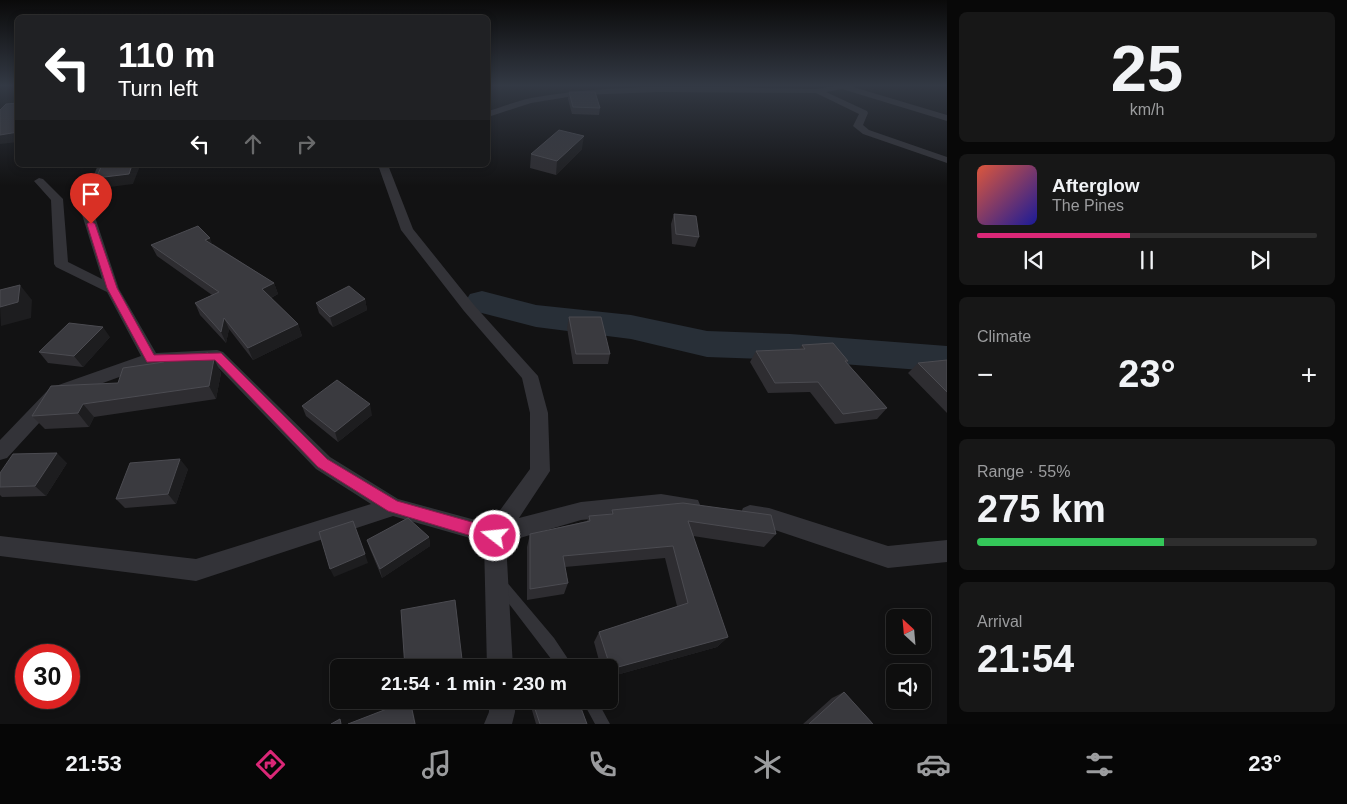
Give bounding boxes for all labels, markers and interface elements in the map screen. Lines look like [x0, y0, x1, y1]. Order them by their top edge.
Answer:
text: 25 [1111, 32, 1183, 105]
icon: left [35, 35, 100, 100]
text: 110 m [118, 35, 215, 74]
text: Turn left [118, 76, 198, 101]
text: km/h [1130, 101, 1164, 118]
icon: left [186, 130, 214, 158]
icon: ahead [239, 130, 267, 158]
icon: right [292, 130, 320, 158]
pin [70, 173, 112, 224]
text: Afterglow [1052, 175, 1140, 196]
icon: arrive [77, 180, 105, 208]
text: The Pines [1052, 197, 1124, 214]
icon: previous [1020, 246, 1048, 274]
icon: pause [1133, 246, 1161, 274]
icon: next [1246, 246, 1274, 274]
text: Climate [977, 328, 1031, 345]
text: 23° [1118, 353, 1176, 395]
text: − [977, 359, 993, 390]
text: + [1301, 359, 1317, 390]
text: Range · 55% [977, 463, 1070, 480]
text: 275 km [977, 488, 1106, 530]
position arrow [468, 509, 520, 561]
north arrow [886, 609, 931, 654]
map controls [886, 609, 931, 709]
text: Arrival [977, 613, 1022, 630]
text: 21:54 [977, 638, 1074, 680]
speed limit sign: 30 [15, 644, 80, 709]
button: sound [886, 664, 931, 709]
text: 21:54 · 1 min · 230 m [381, 673, 567, 694]
icon: directions [253, 747, 288, 782]
icon: music [419, 747, 454, 782]
icon: phone [585, 747, 620, 782]
icon: climate [750, 747, 785, 782]
icon: car [916, 747, 951, 782]
icon: filters [1082, 747, 1117, 782]
text: 21:53 [65, 751, 122, 776]
text: 23° [1248, 751, 1281, 776]

